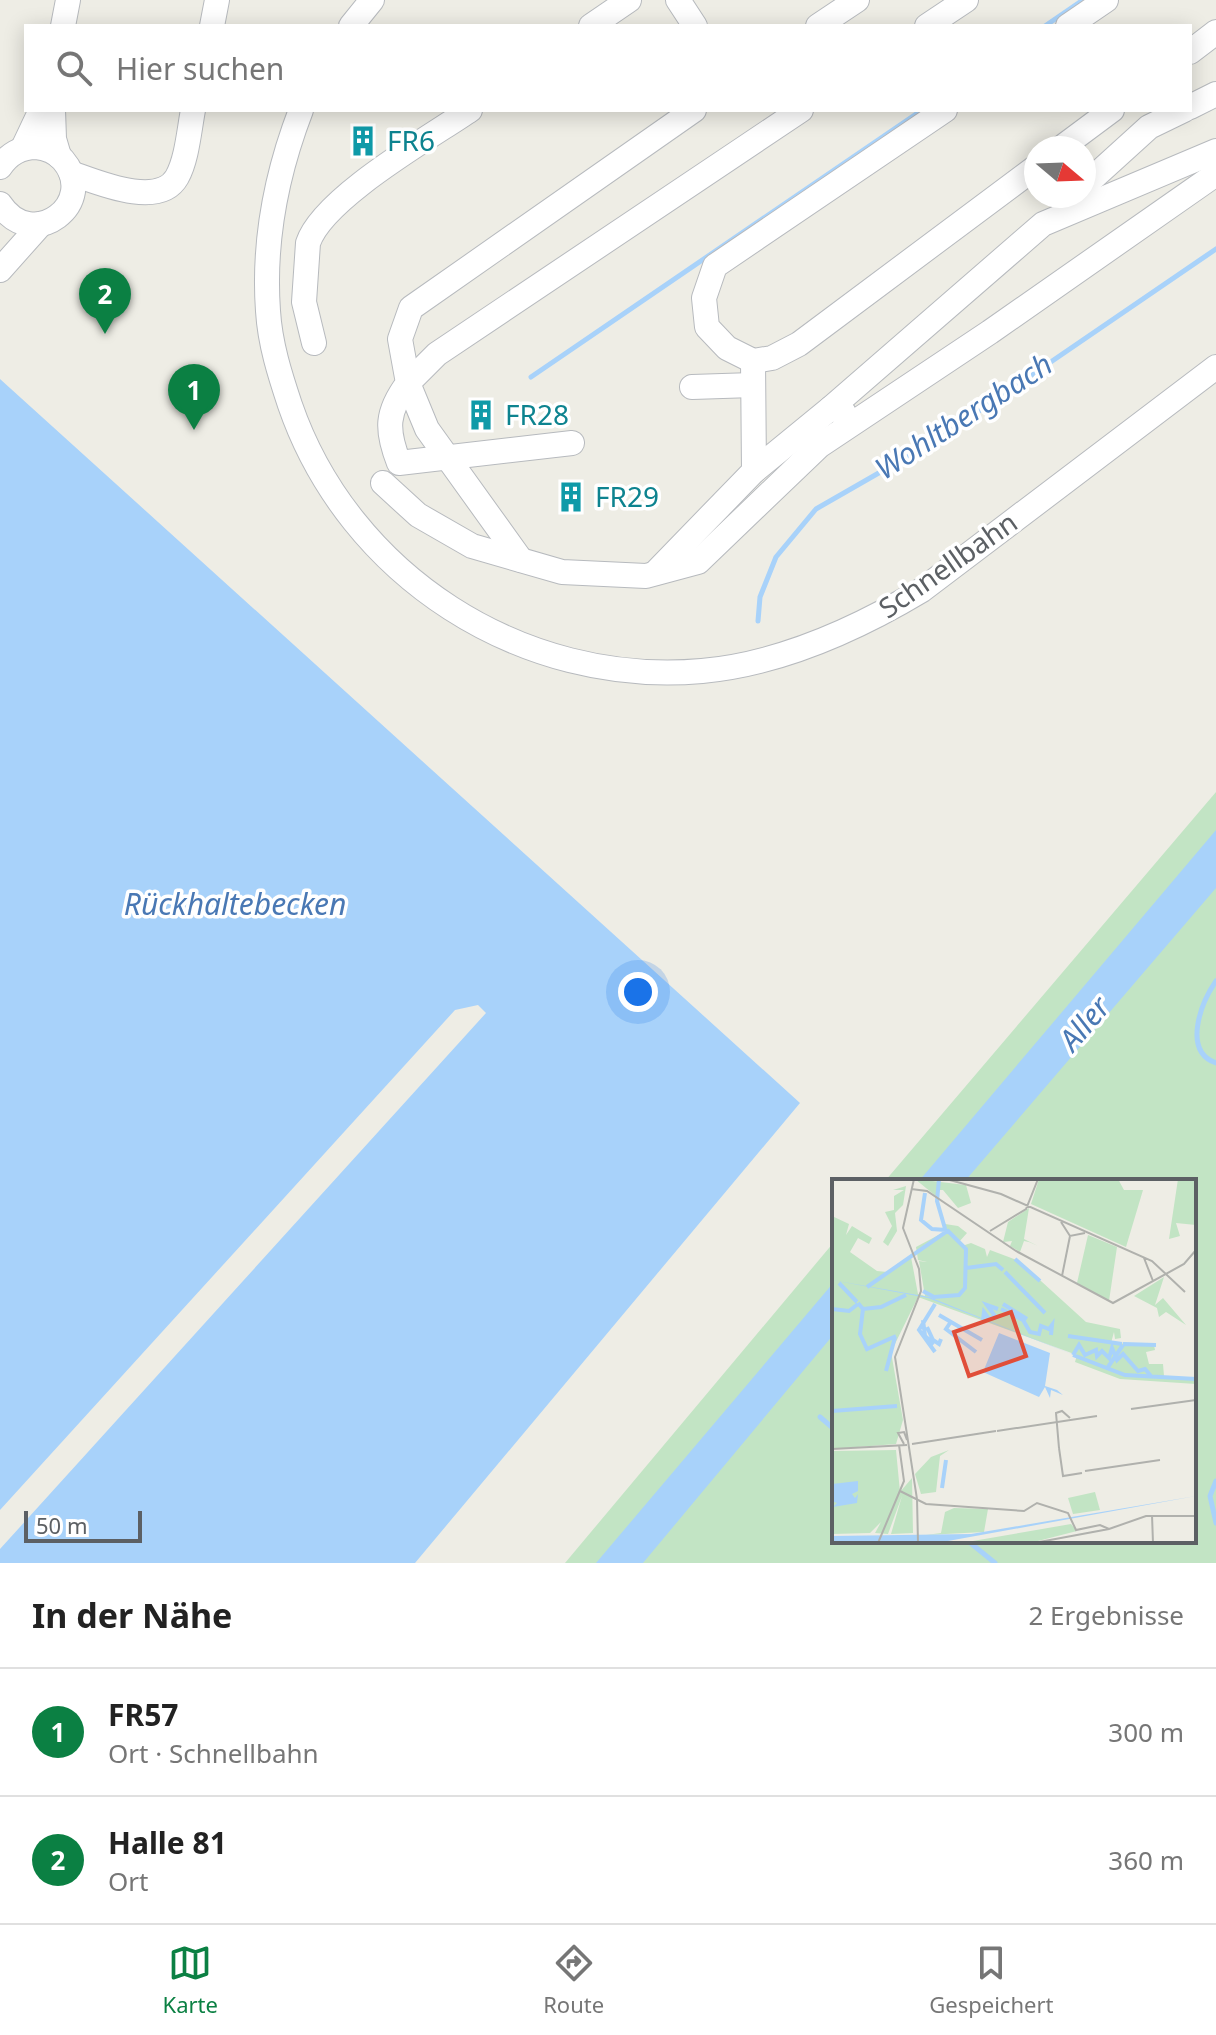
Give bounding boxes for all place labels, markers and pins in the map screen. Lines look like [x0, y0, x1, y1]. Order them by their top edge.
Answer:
place label: FR6 [387, 121, 435, 159]
building icon: FR6 [346, 124, 380, 158]
pin: 2 [79, 268, 131, 334]
pin: 1 [168, 364, 220, 430]
place label: FR28 [505, 395, 569, 433]
building icon: FR28 [464, 398, 498, 432]
place label: FR29 [595, 477, 659, 515]
building icon: FR29 [554, 480, 588, 514]

